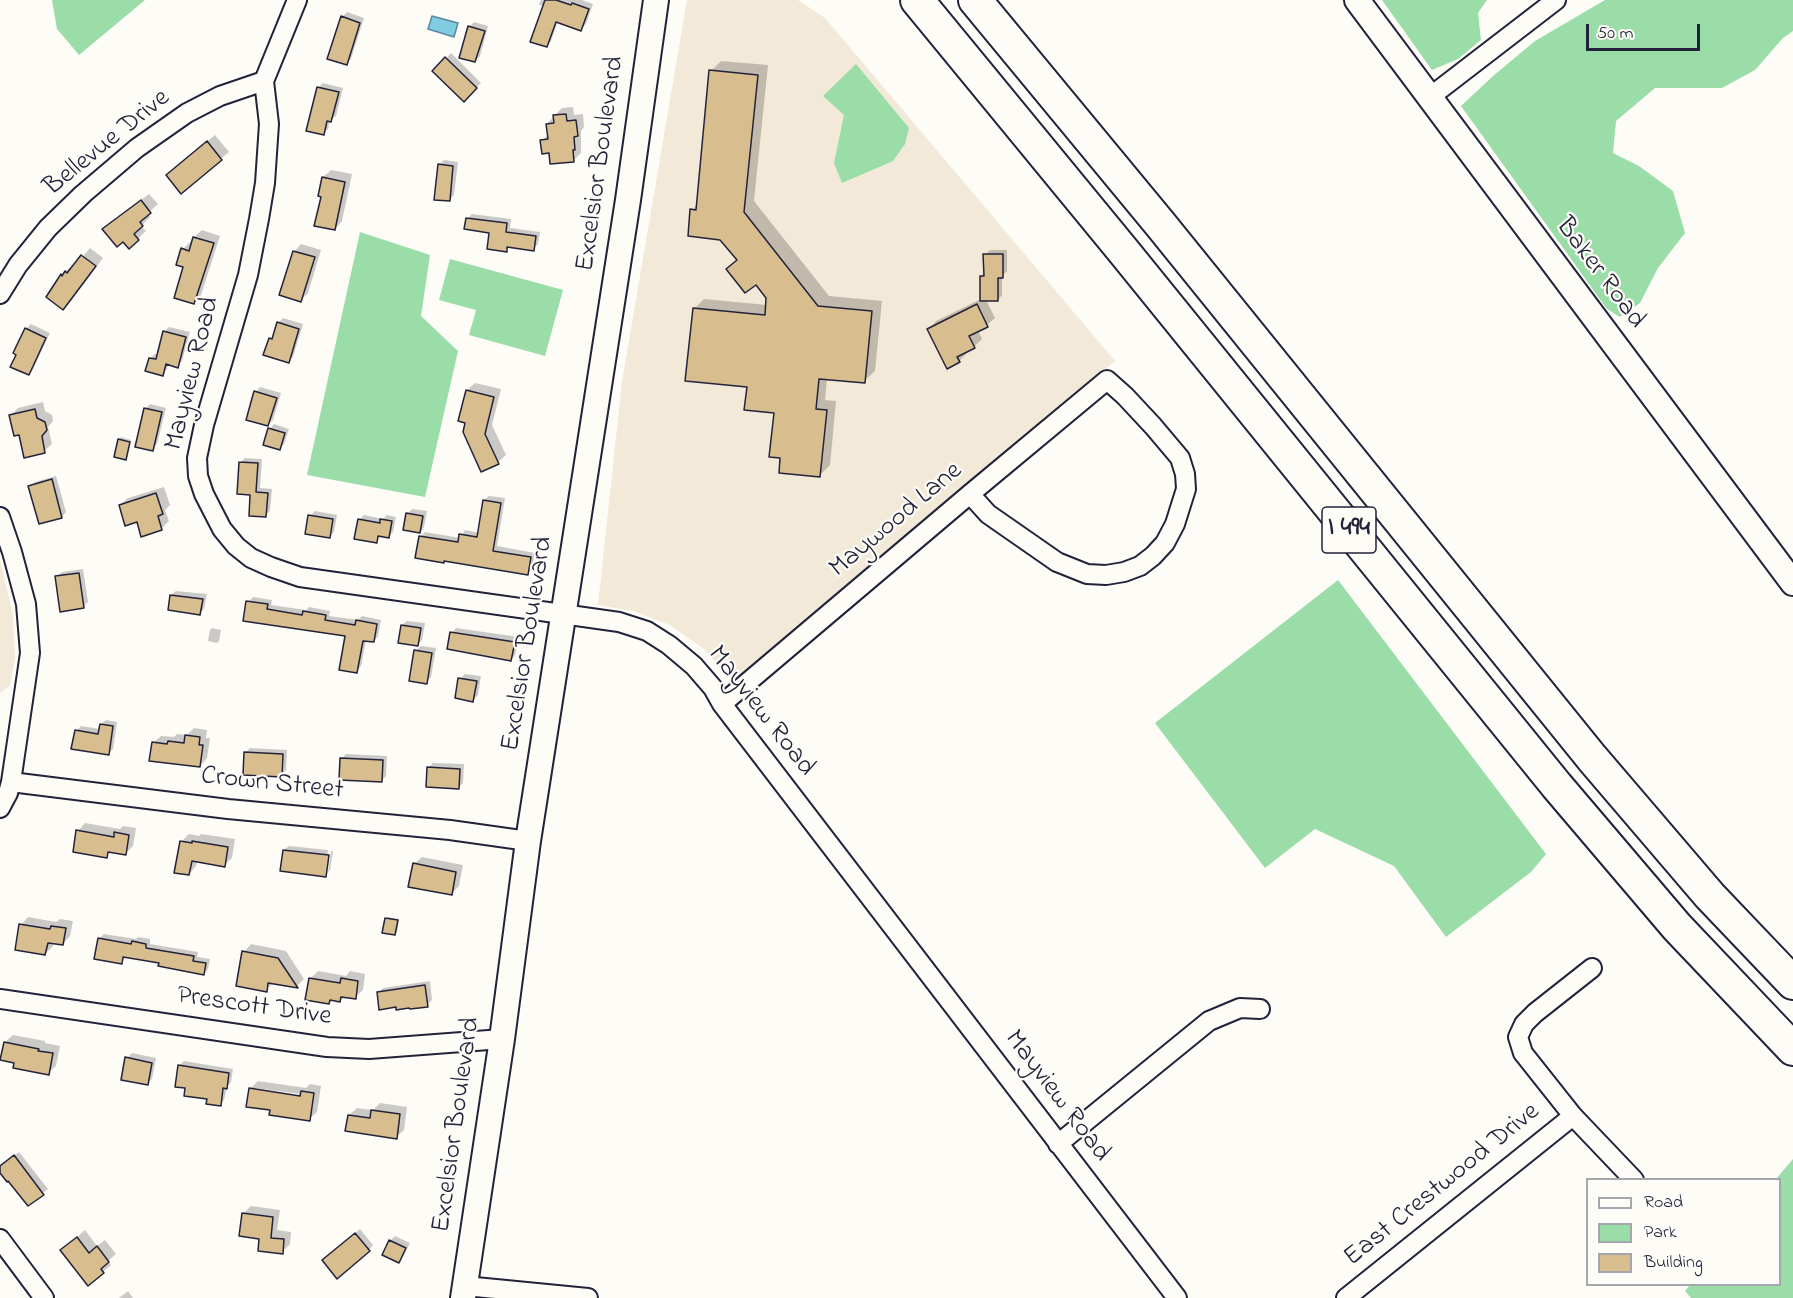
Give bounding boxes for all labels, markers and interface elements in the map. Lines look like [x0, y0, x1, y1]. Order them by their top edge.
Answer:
scale bar [1589, 12, 1703, 50]
text: 50 m [1597, 21, 1634, 47]
street label: Excelsior Boulevard [571, 54, 633, 274]
street label: Bellevue Drive [39, 83, 177, 205]
street label: Baker Road [1547, 212, 1651, 336]
street label: Mayview Road [159, 294, 229, 454]
street label: Maywood Lane [824, 456, 970, 586]
road number: I 494 [1322, 507, 1376, 553]
street label: Excelsior Boulevard [496, 534, 562, 754]
street label: Mayview Road [699, 640, 821, 784]
street label: Crown Street [199, 761, 345, 809]
street label: Prescott Drive [175, 981, 333, 1035]
street label: Excelsior Boulevard [427, 1015, 489, 1235]
street label: Mayview Road [996, 1025, 1116, 1169]
street label: East Crestwood Drive [1339, 1097, 1547, 1275]
legend [1586, 1178, 1781, 1286]
text: Road [1644, 1190, 1683, 1216]
text: Park [1644, 1220, 1677, 1246]
text: Building [1644, 1250, 1703, 1276]

